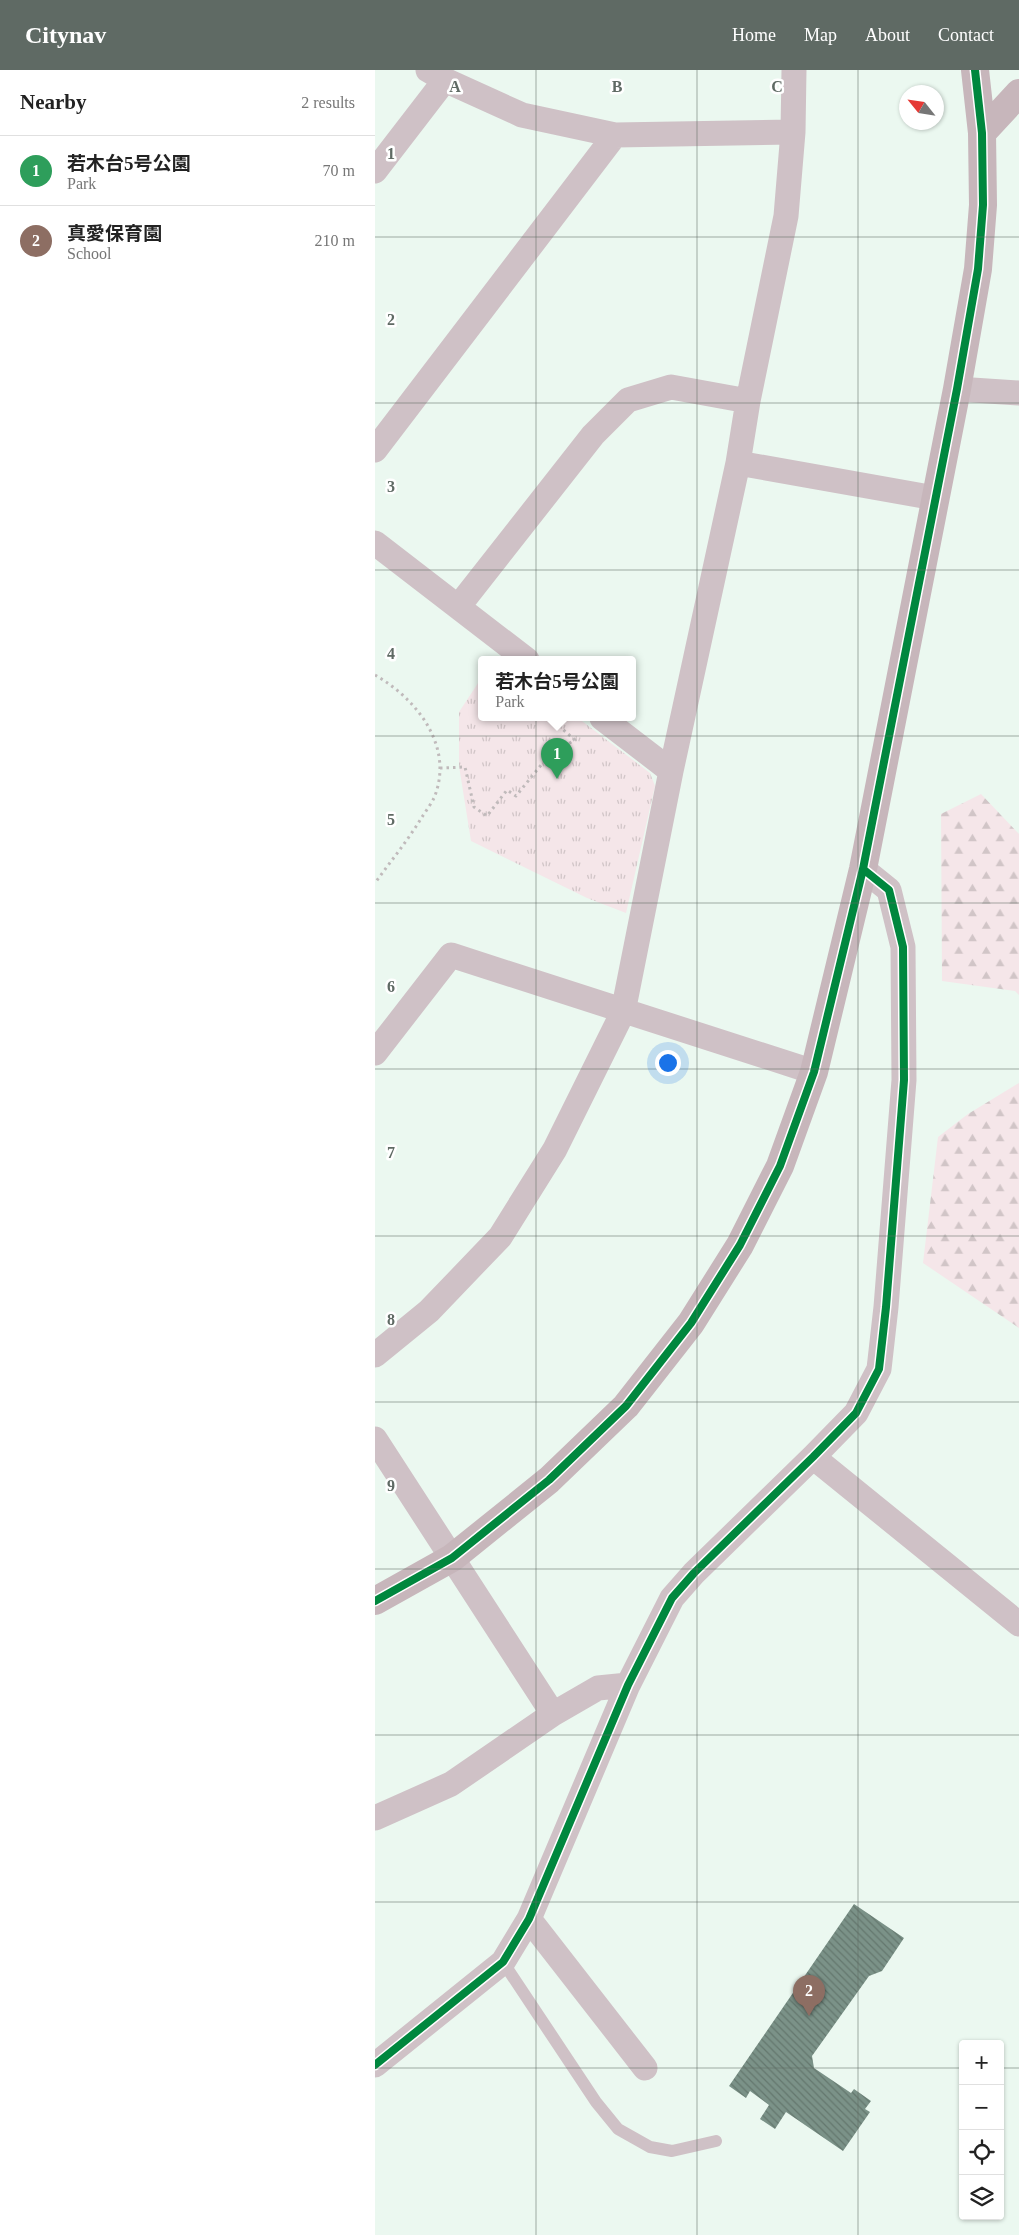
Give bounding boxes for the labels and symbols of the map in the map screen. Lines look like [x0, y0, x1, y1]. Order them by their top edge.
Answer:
text: A [449, 78, 461, 95]
text: B [612, 78, 623, 95]
text: C [771, 78, 783, 95]
north arrow [899, 85, 944, 130]
text: 1 [387, 145, 395, 162]
text: 2 [387, 311, 395, 328]
text: 3 [387, 478, 395, 495]
text: 4 [387, 645, 395, 662]
pin: 1 [541, 738, 573, 779]
text: 5 [387, 811, 395, 828]
text: 6 [387, 978, 395, 995]
your location [655, 1050, 681, 1076]
text: 7 [387, 1144, 395, 1161]
text: 8 [387, 1311, 395, 1328]
text: 9 [387, 1477, 395, 1494]
pin: 2 [793, 1975, 825, 2016]

